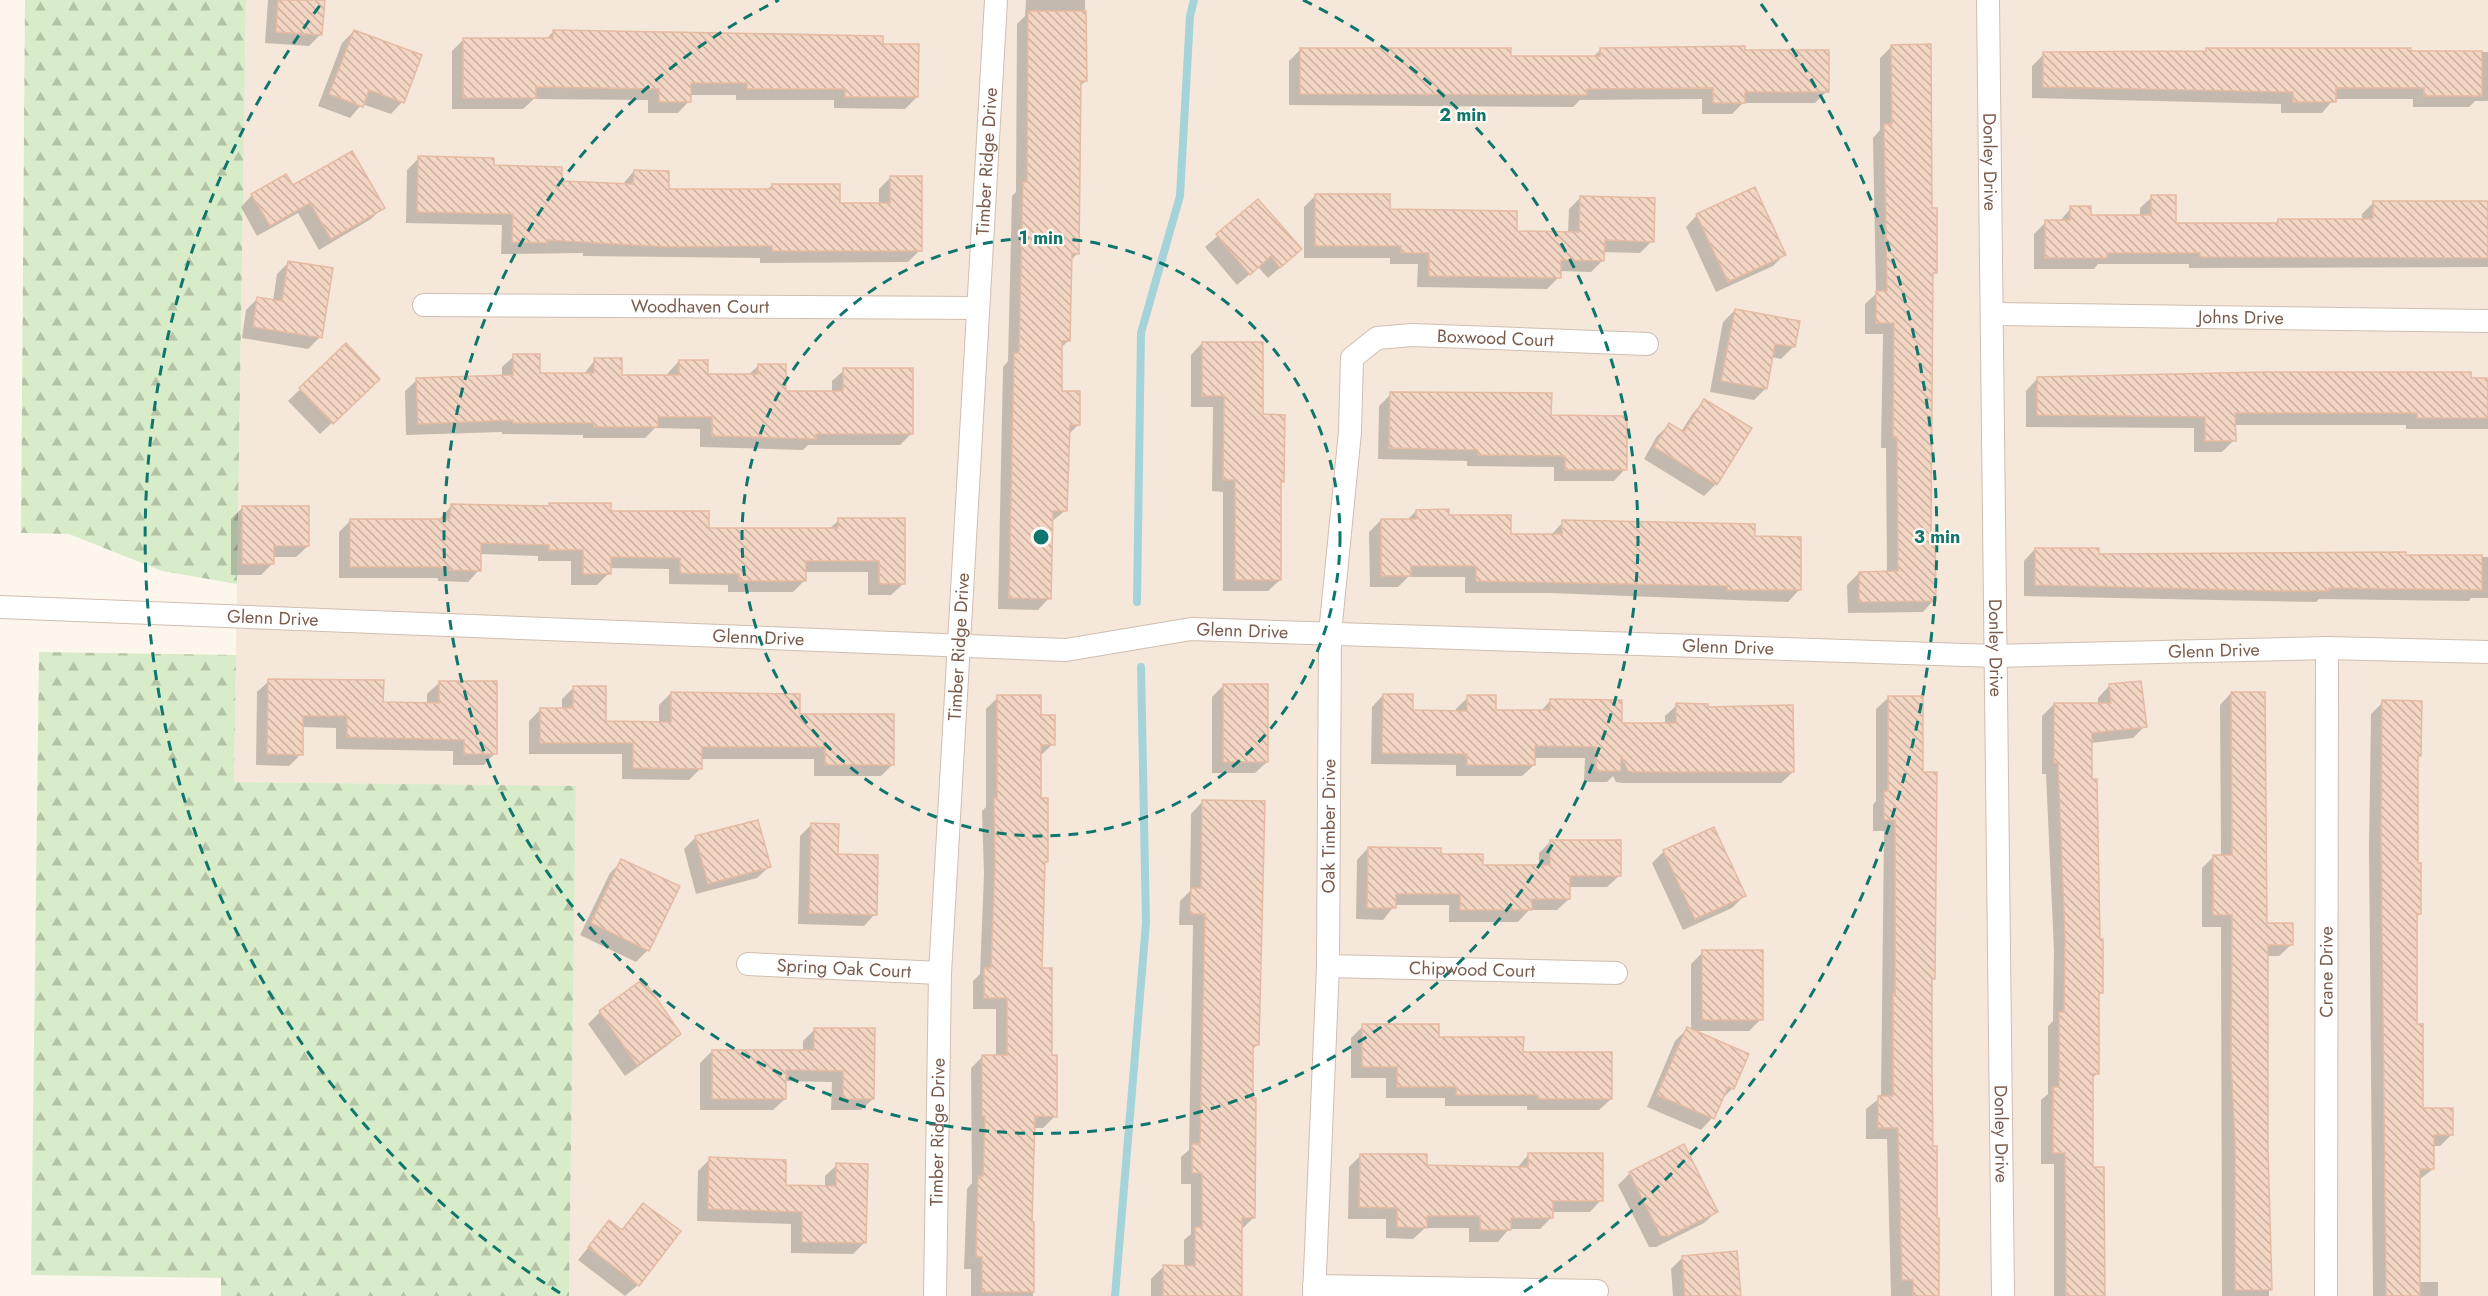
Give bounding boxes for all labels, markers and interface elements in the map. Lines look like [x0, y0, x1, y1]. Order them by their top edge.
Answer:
street label: Timber Ridge Drive [969, 87, 1004, 236]
text: 2 min [1439, 102, 1487, 128]
street label: Donley Drive [1976, 113, 2003, 211]
text: 1 min [1019, 225, 1063, 251]
street label: Woodhaven Court [631, 293, 770, 320]
street label: Johns Drive [2196, 304, 2284, 331]
street label: Boxwood Court [1437, 323, 1555, 353]
text: 3 min [1914, 524, 1960, 550]
centre of rings [1031, 527, 1051, 547]
street label: Timber Ridge Drive [942, 572, 976, 721]
street label: Donley Drive [1982, 599, 2009, 697]
street label: Glenn Drive [226, 603, 319, 633]
street label: Glenn Drive [1196, 616, 1289, 645]
street label: Glenn Drive [712, 623, 805, 652]
street label: Glenn Drive [1682, 633, 1774, 662]
street label: Glenn Drive [2168, 637, 2260, 665]
street label: Oak Timber Drive [1315, 759, 1342, 894]
street label: Crane Drive [2313, 926, 2340, 1018]
street label: Spring Oak Court [776, 952, 912, 985]
street label: Chipwood Court [1409, 955, 1536, 984]
street label: Timber Ridge Drive [923, 1058, 952, 1206]
street label: Donley Drive [1988, 1085, 2015, 1183]

